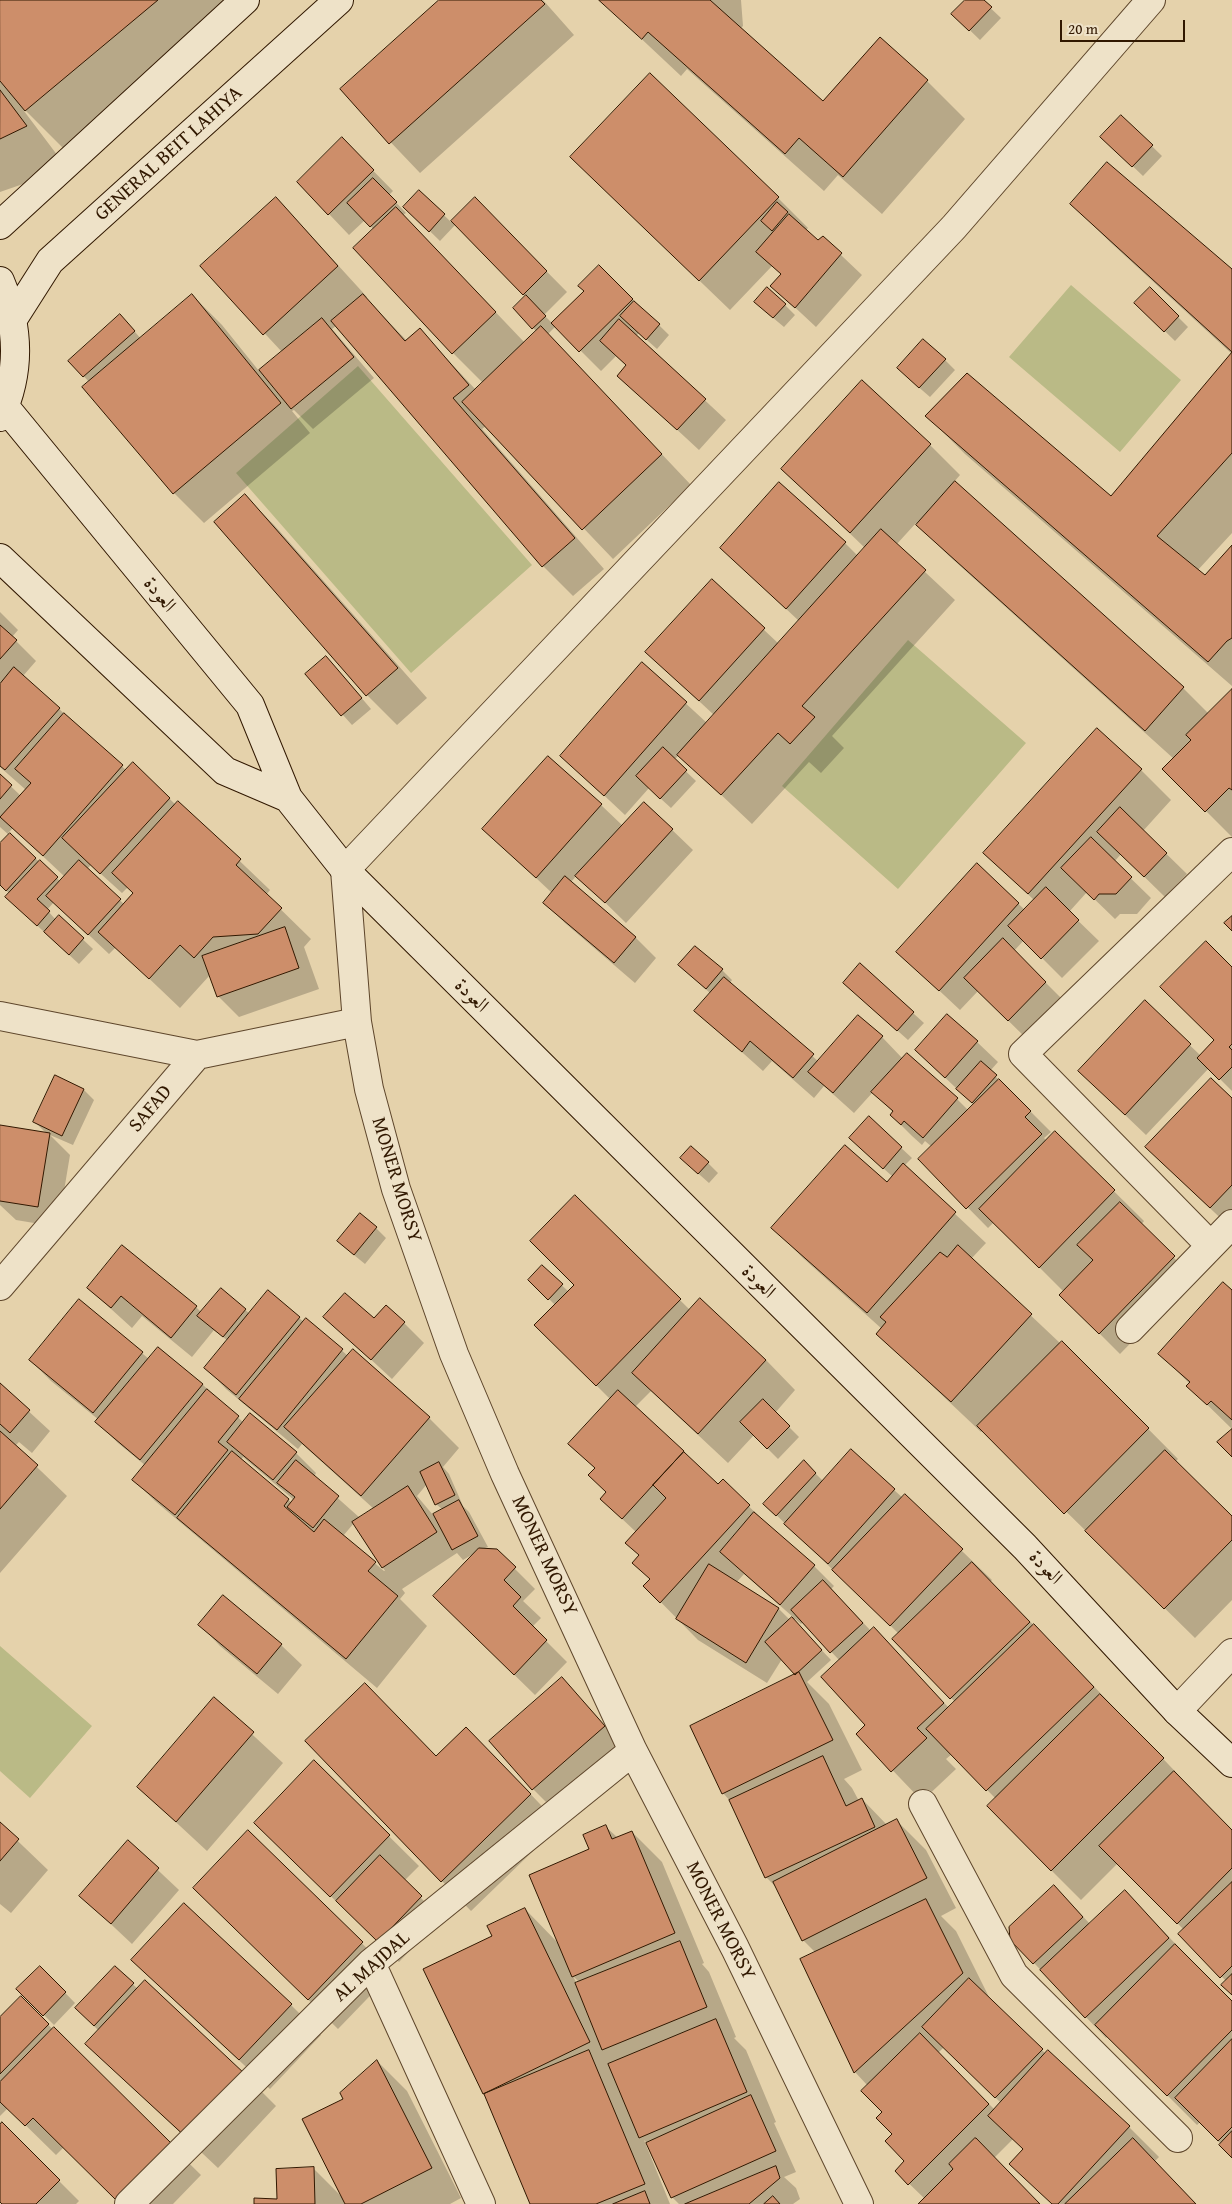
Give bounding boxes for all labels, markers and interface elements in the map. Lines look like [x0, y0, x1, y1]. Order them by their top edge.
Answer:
scale bar [1062, 10, 1187, 42]
text: 20 m [1068, 18, 1098, 39]
street label: GENERAL BEIT LAHIYA [90, 82, 248, 226]
street label: العودة [138, 573, 180, 617]
street label: العودة [449, 974, 493, 1018]
street label: SAFAD [124, 1080, 178, 1138]
street label: MONER MORSY [366, 1115, 426, 1245]
street label: العودة [736, 1260, 780, 1304]
street label: MONER MORSY [506, 1492, 582, 1620]
street label: العودة [1023, 1546, 1067, 1590]
street label: MONER MORSY [680, 1858, 760, 1984]
street label: AL MAJDAL [329, 1926, 415, 2008]

